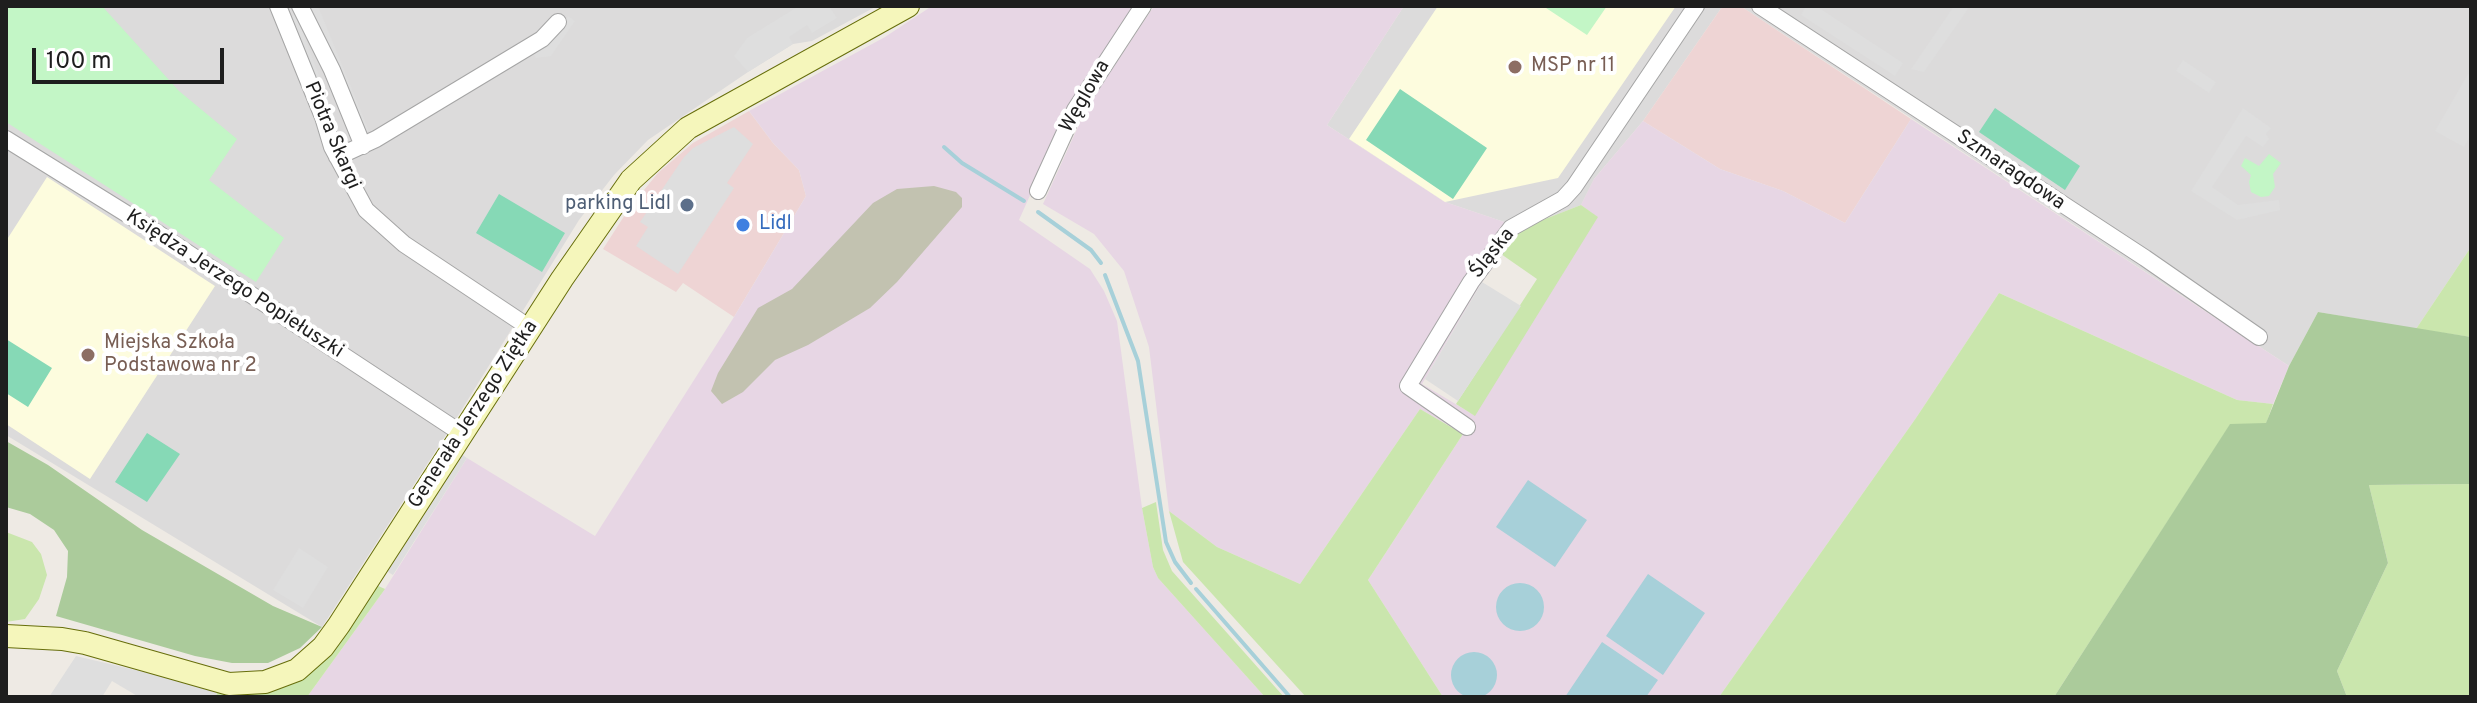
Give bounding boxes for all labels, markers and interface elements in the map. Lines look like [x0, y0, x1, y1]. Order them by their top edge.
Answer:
scale bar [36, 32, 228, 82]
text: 100 m [46, 47, 112, 77]
place label: MSP nr 11 [1531, 55, 1615, 79]
street label: Węglowa [1056, 57, 1116, 137]
marker: MSP nr 11 [1506, 58, 1524, 76]
street label: Piotra Skargi [298, 79, 364, 193]
street label: Szmaragdowa [1951, 126, 2069, 216]
place label: parking Lidl [565, 193, 671, 217]
marker: parking Lidl [678, 196, 696, 214]
street label: Księdza Jerzego Popiełuszki [121, 206, 347, 364]
place label: Lidl [759, 213, 792, 237]
marker: Lidl [734, 216, 752, 234]
street label: Śląska [1465, 224, 1521, 284]
street label: Generała Jerzego Ziętka [404, 316, 544, 514]
place label: Miejska Szkoła Podstawowa nr 2 [104, 332, 257, 379]
marker: Miejska Szkoła Podstawowa nr 2 [79, 346, 97, 364]

